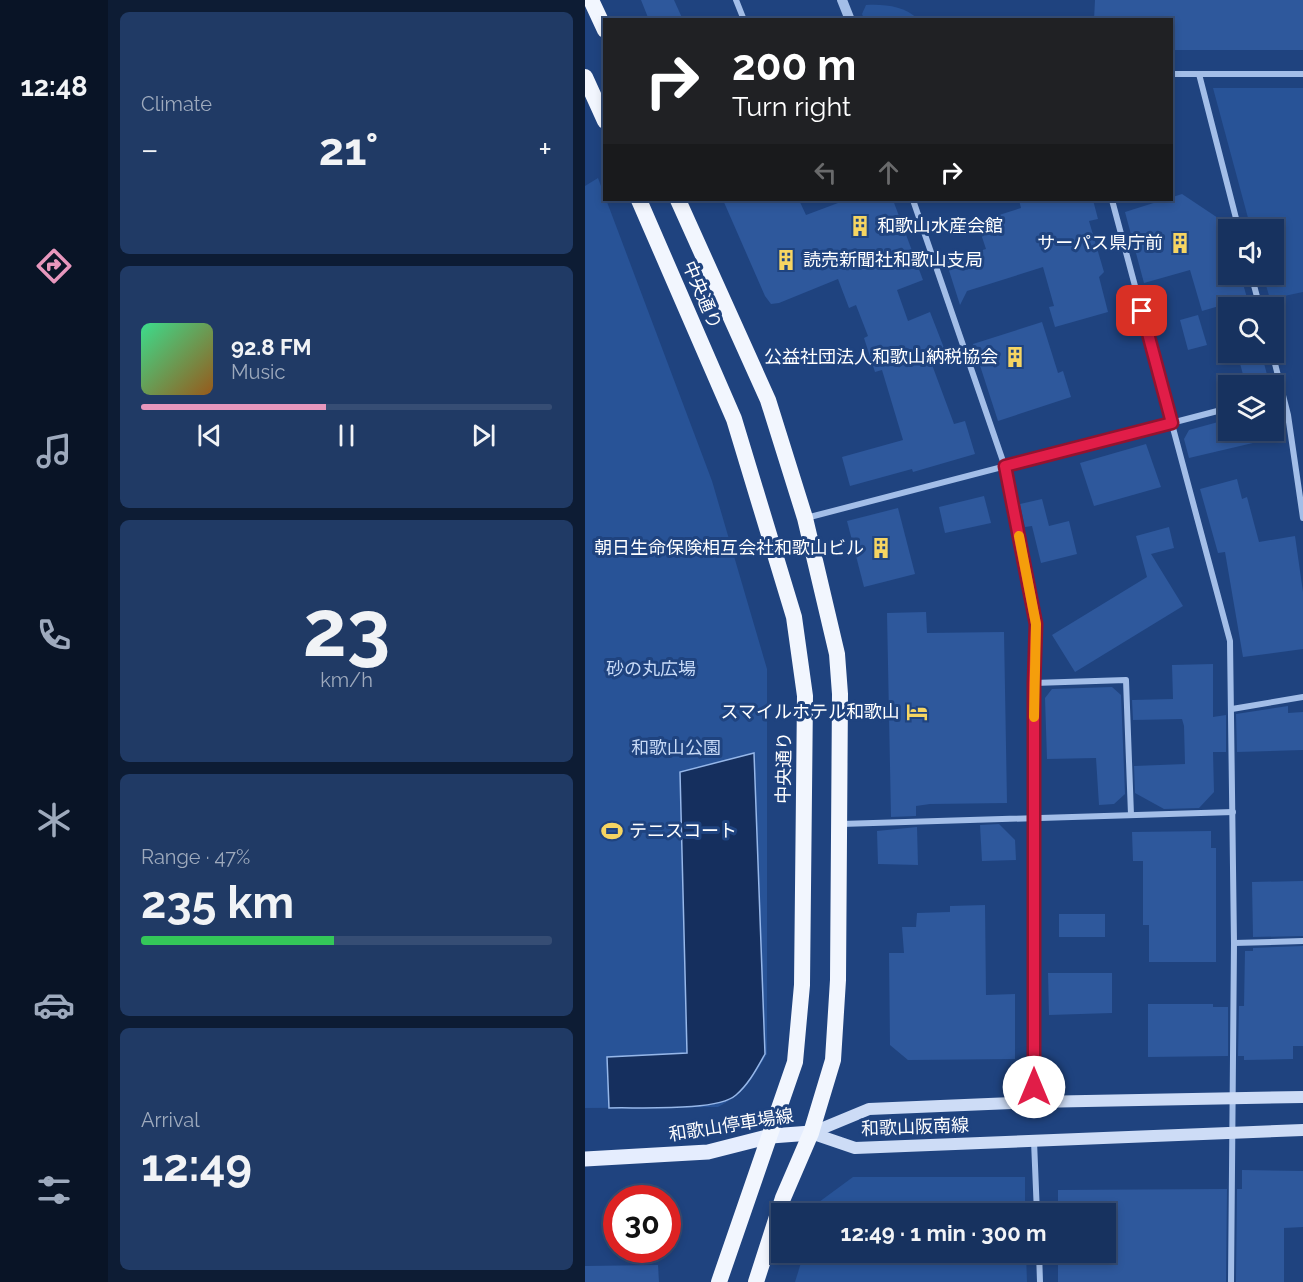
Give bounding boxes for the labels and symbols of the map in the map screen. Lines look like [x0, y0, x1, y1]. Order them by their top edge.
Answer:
building icon: 和歌山水産会館 [848, 214, 872, 238]
place label: 和歌山水産会館 [877, 215, 1003, 236]
building icon: サーパス県庁前 [1168, 231, 1192, 255]
place label: サーパス県庁前 [1037, 232, 1163, 253]
building icon: 読売新聞社和歌山支局 [774, 248, 798, 272]
place label: 読売新聞社和歌山支局 [803, 249, 983, 270]
street label: 中央通り [679, 258, 726, 332]
pin [1116, 285, 1167, 336]
building icon: 公益社団法人和歌山納税協会 [1003, 345, 1027, 369]
place label: 公益社団法人和歌山納税協会 [764, 346, 998, 367]
building icon: 朝日生命保険相互会社和歌山ビル [869, 536, 893, 560]
place label: 朝日生命保険相互会社和歌山ビル [594, 537, 864, 558]
park label: 砂の丸広場 [606, 658, 696, 679]
hotel icon: スマイルホテル和歌山 [905, 700, 929, 724]
place label: スマイルホテル和歌山 [721, 701, 900, 722]
street label: 中央通り [772, 732, 795, 804]
park label: 和歌山公園 [631, 737, 721, 758]
sports icon: テニスコート [600, 819, 624, 843]
place label: テニスコート [629, 820, 737, 841]
position arrow [1002, 1055, 1066, 1119]
street label: 和歌山停車場線 [667, 1104, 795, 1145]
street label: 和歌山阪南線 [861, 1114, 969, 1139]
speed limit sign: 30 [603, 1185, 681, 1263]

